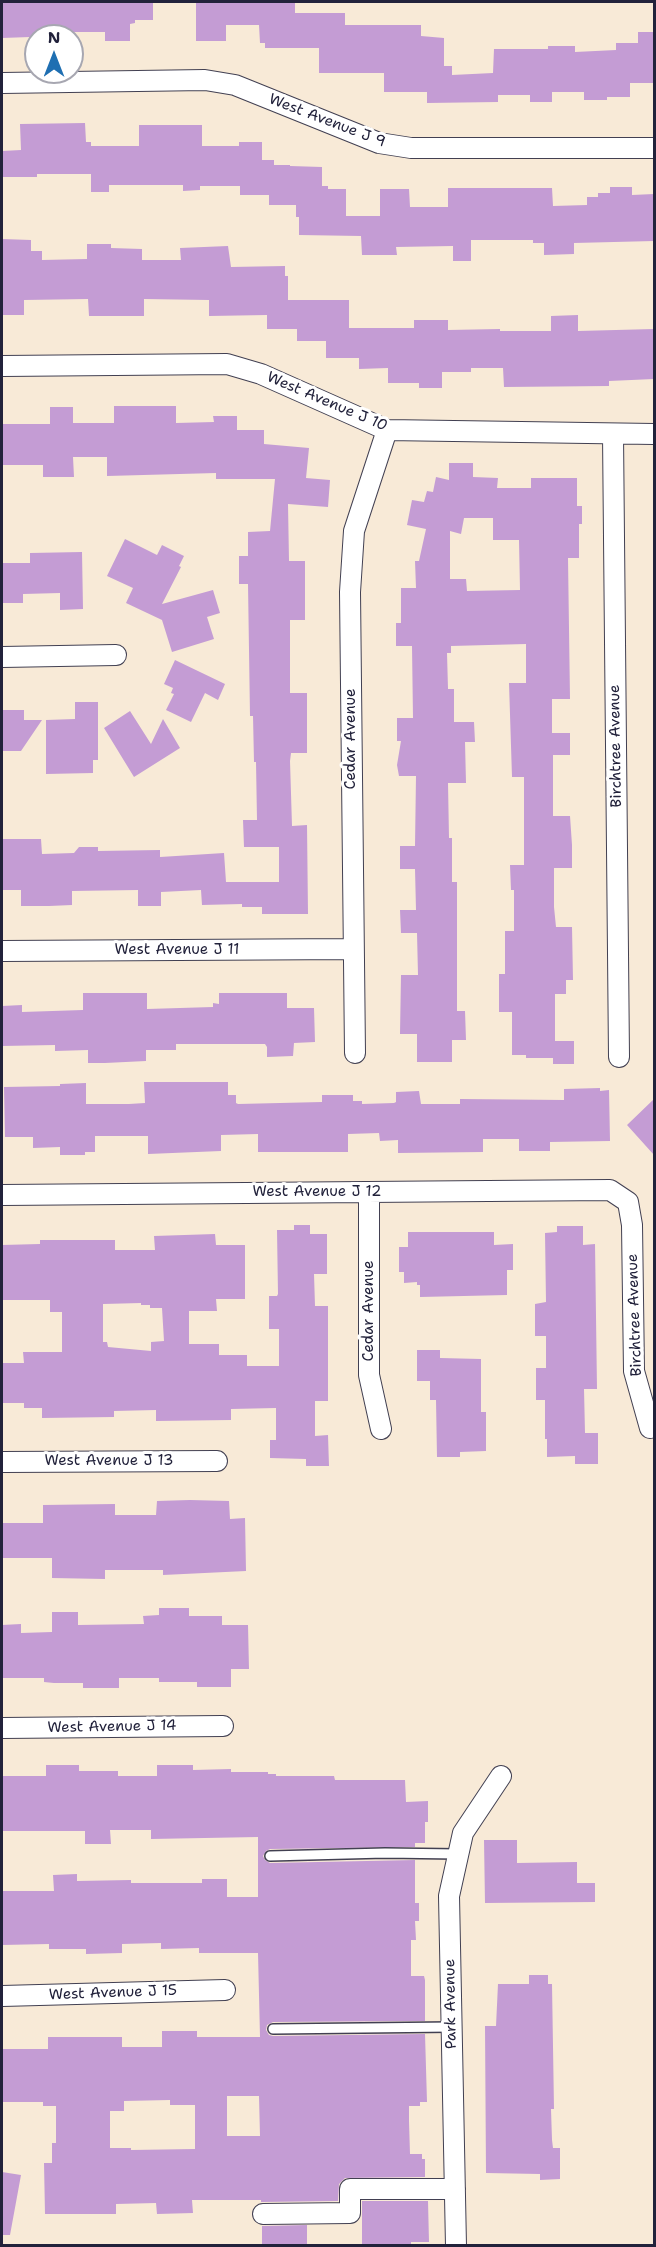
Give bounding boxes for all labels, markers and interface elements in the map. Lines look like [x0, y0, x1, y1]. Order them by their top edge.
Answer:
north arrow [24, 24, 84, 84]
text: N [48, 27, 60, 48]
street label: West Avenue J 9 [266, 90, 388, 152]
street label: West Avenue J 10 [264, 368, 390, 436]
street label: Birchtree Avenue [606, 684, 626, 808]
street label: Cedar Avenue [342, 689, 360, 789]
street label: West Avenue J 11 [114, 941, 240, 959]
street label: West Avenue J 12 [253, 1183, 381, 1201]
street label: Birchtree Avenue [624, 1253, 646, 1377]
street label: Cedar Avenue [360, 1261, 378, 1361]
street label: West Avenue J 13 [44, 1452, 174, 1470]
street label: West Avenue J 14 [47, 1717, 177, 1737]
street label: Park Avenue [441, 1959, 461, 2049]
street label: West Avenue J 15 [49, 1982, 177, 2004]

